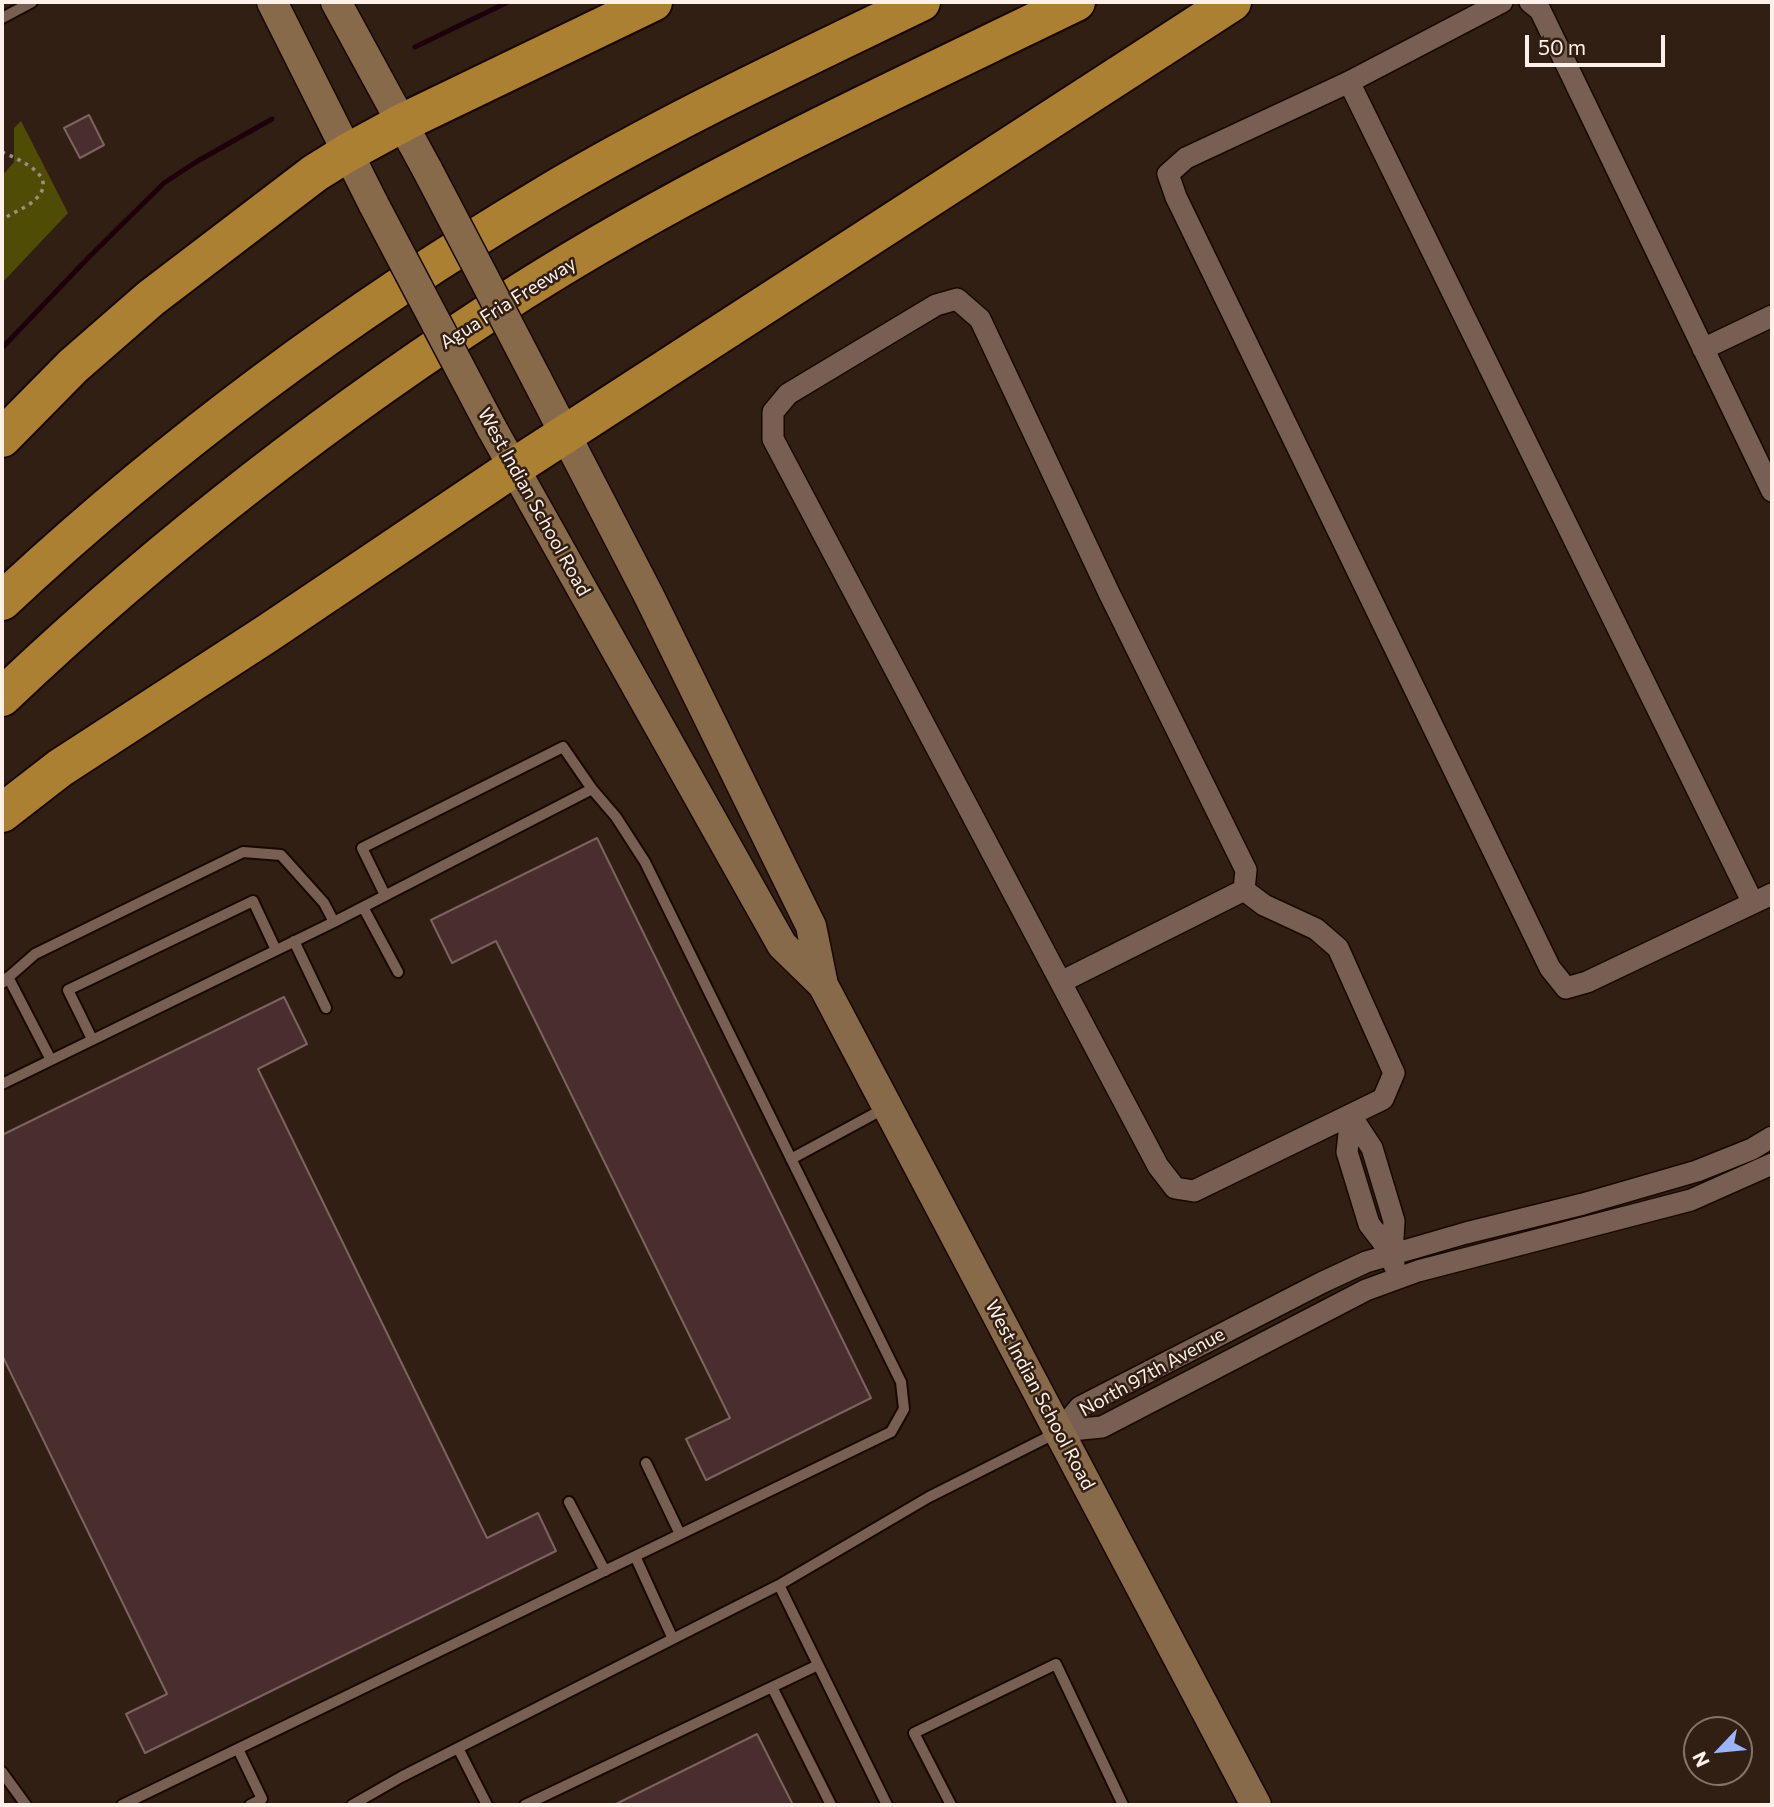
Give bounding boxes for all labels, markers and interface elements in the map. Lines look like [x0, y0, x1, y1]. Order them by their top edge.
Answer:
scale bar [1529, 21, 1669, 65]
text: 50 m [1538, 34, 1586, 59]
street label: Agua Fria Freeway [436, 252, 580, 354]
street label: West Indian School Road [473, 404, 595, 600]
street label: West Indian School Road [980, 1296, 1100, 1494]
street label: North 97th Avenue [1075, 1323, 1229, 1421]
north arrow [1683, 1716, 1753, 1786]
text: N [1687, 1748, 1714, 1771]

